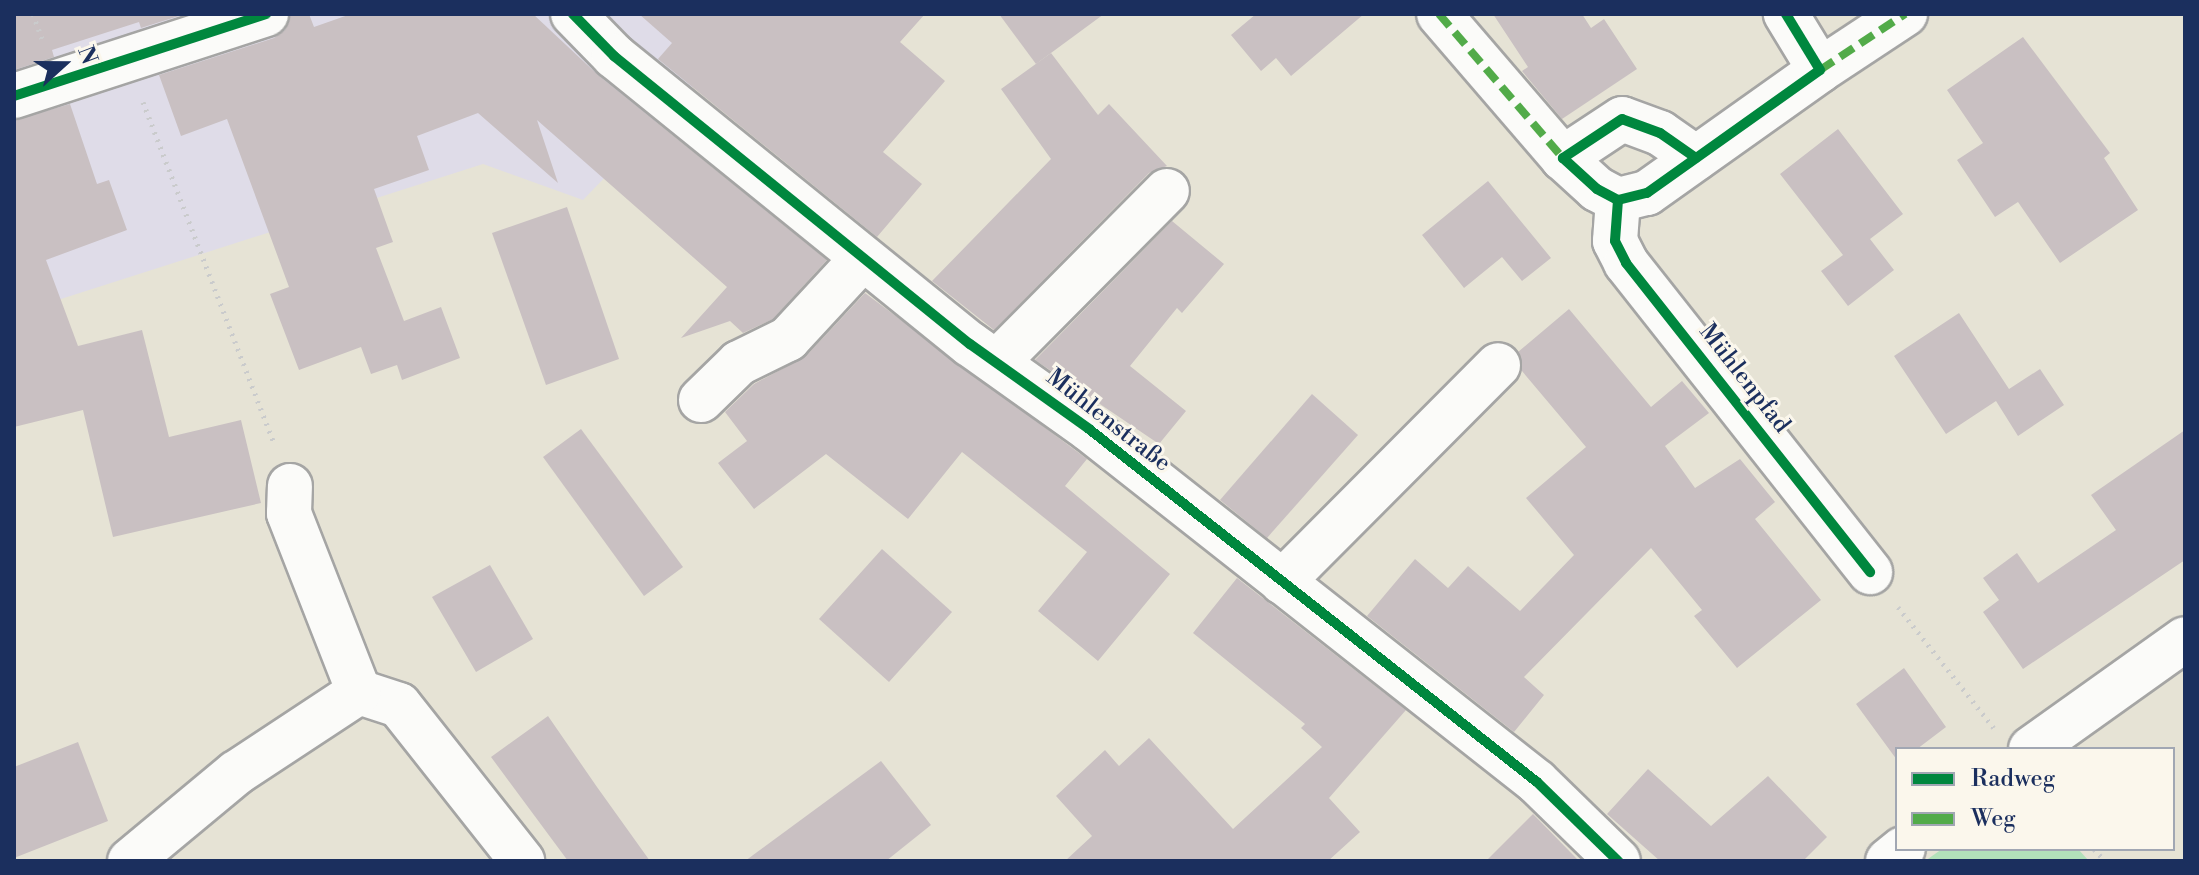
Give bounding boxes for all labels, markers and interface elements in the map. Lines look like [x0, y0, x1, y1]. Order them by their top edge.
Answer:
north arrow [24, 24, 104, 104]
text: N [71, 42, 103, 68]
street label: Mühlenpfad [1692, 319, 1796, 439]
street label: Mühlenstraße [1040, 364, 1176, 478]
legend [1895, 747, 2175, 851]
text: Radweg [1971, 764, 2055, 794]
text: Weg [1971, 804, 2016, 834]

